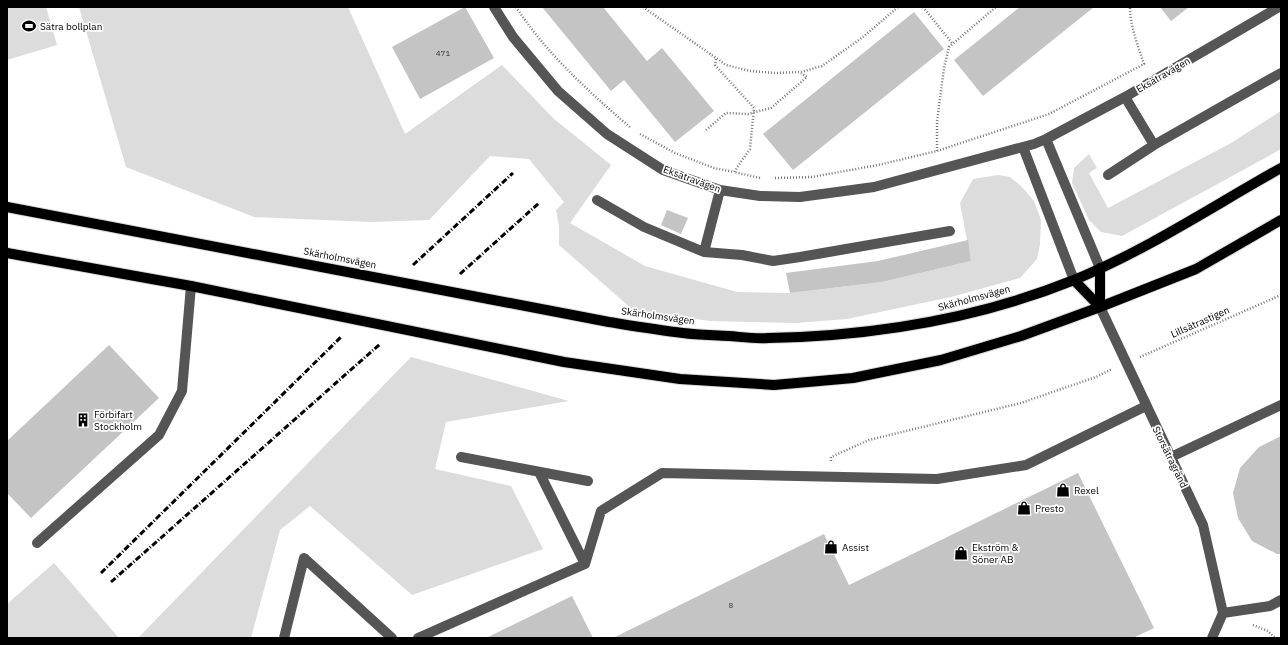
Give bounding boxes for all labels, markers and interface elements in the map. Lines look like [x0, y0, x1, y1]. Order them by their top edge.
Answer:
sports icon: Sätra bollplan [21, 18, 37, 34]
place label: Sätra bollplan [40, 20, 102, 33]
house number: 471 [436, 48, 450, 58]
street label: Eksätravägen [1134, 54, 1192, 96]
street label: Eksätravägen [662, 163, 722, 195]
street label: Skärholmsvägen [302, 245, 378, 271]
street label: Skärholmsvägen [937, 282, 1011, 314]
street label: Lillsätrastigen [1169, 303, 1231, 341]
street label: Skärholmsvägen [620, 304, 696, 328]
place label: Förbifart Stockholm [94, 408, 142, 433]
building icon: Förbifart Stockholm [75, 412, 91, 428]
street label: Storsätragränd [1149, 424, 1191, 490]
shop icon: Rexel [1055, 482, 1071, 498]
place label: Rexel [1074, 484, 1099, 497]
shop icon: Presto [1016, 500, 1032, 516]
place label: Presto [1035, 502, 1064, 515]
shop icon: Assist [823, 539, 839, 555]
place label: Assist [842, 541, 869, 554]
place label: Ekström & Söner AB [972, 541, 1019, 566]
shop icon: Ekström & Söner AB [953, 545, 969, 561]
house number: 8 [729, 600, 734, 610]

